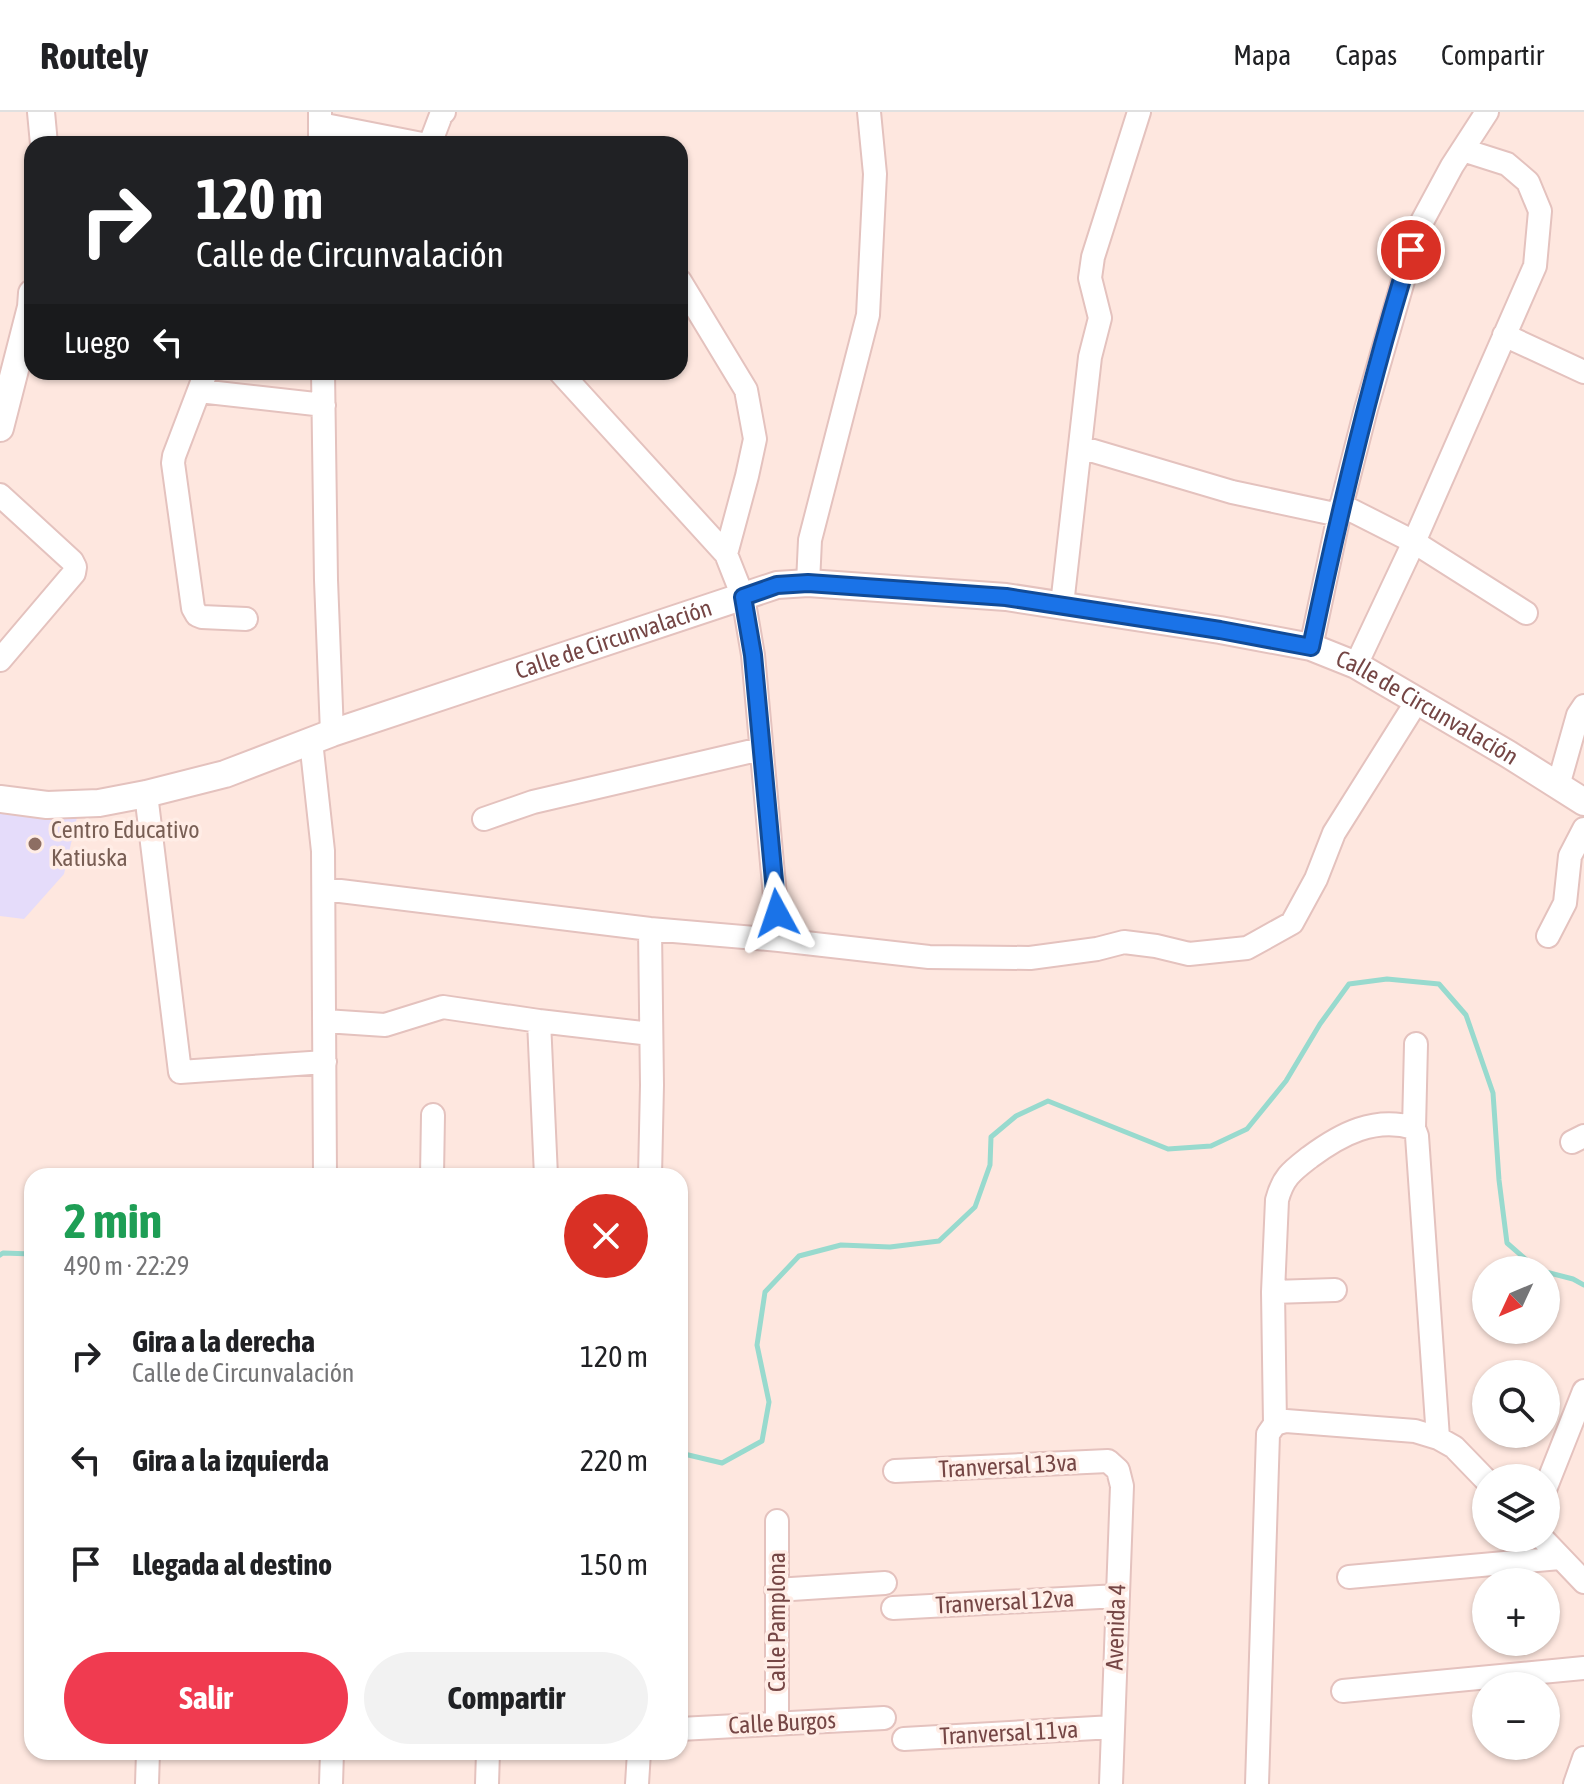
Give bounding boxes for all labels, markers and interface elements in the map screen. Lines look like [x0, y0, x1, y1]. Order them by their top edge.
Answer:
text: Routely [40, 34, 148, 77]
text: Mapa [1233, 39, 1291, 71]
text: Capas [1335, 39, 1397, 71]
text: Compartir [1441, 39, 1544, 71]
text: 120 m [196, 167, 323, 231]
icon: right [64, 168, 168, 272]
pin [1377, 216, 1445, 284]
icon: arrive [1389, 228, 1433, 272]
text: Calle de Circunvalación [196, 233, 504, 275]
icon: left [146, 320, 190, 364]
text: Luego [64, 325, 130, 359]
street label: Calle de Circunvalación [512, 594, 715, 684]
street label: Calle de Circunvalación [1332, 644, 1523, 770]
place label: Centro Educativo Katiuska [51, 816, 200, 871]
marker: Centro Educativo Katiuska [26, 835, 44, 853]
position arrow [735, 871, 819, 955]
text: 2 min [64, 1193, 162, 1248]
button: close [564, 1194, 648, 1278]
text: 490 m · 22:29 [64, 1251, 189, 1281]
north arrow [1472, 1256, 1560, 1344]
map controls [1472, 1256, 1560, 1760]
text: Gira a la derecha [132, 1324, 315, 1358]
icon: right [64, 1334, 108, 1378]
text: 120 m [580, 1339, 648, 1373]
text: Calle de Circunvalación [132, 1358, 354, 1388]
button: search [1472, 1360, 1560, 1448]
icon: left [64, 1438, 108, 1482]
text: Gira a la izquierda [132, 1443, 329, 1477]
text: 220 m [580, 1443, 648, 1477]
street label: Tranversal 13va [938, 1448, 1078, 1483]
button: layers [1472, 1464, 1560, 1552]
icon: arrive [64, 1542, 108, 1586]
text: Llegada al destino [132, 1547, 332, 1581]
text: 150 m [580, 1547, 648, 1581]
street label: Calle Pamplona [763, 1552, 790, 1692]
button: + [1472, 1568, 1560, 1656]
street label: Avenida 4 [1100, 1583, 1131, 1671]
street label: Tranversal 12va [935, 1584, 1075, 1619]
button: Salir [64, 1652, 348, 1744]
button: Compartir [364, 1652, 648, 1744]
button: − [1472, 1672, 1560, 1760]
street label: Calle Burgos [728, 1706, 836, 1739]
street label: Tranversal 11va [939, 1715, 1079, 1750]

